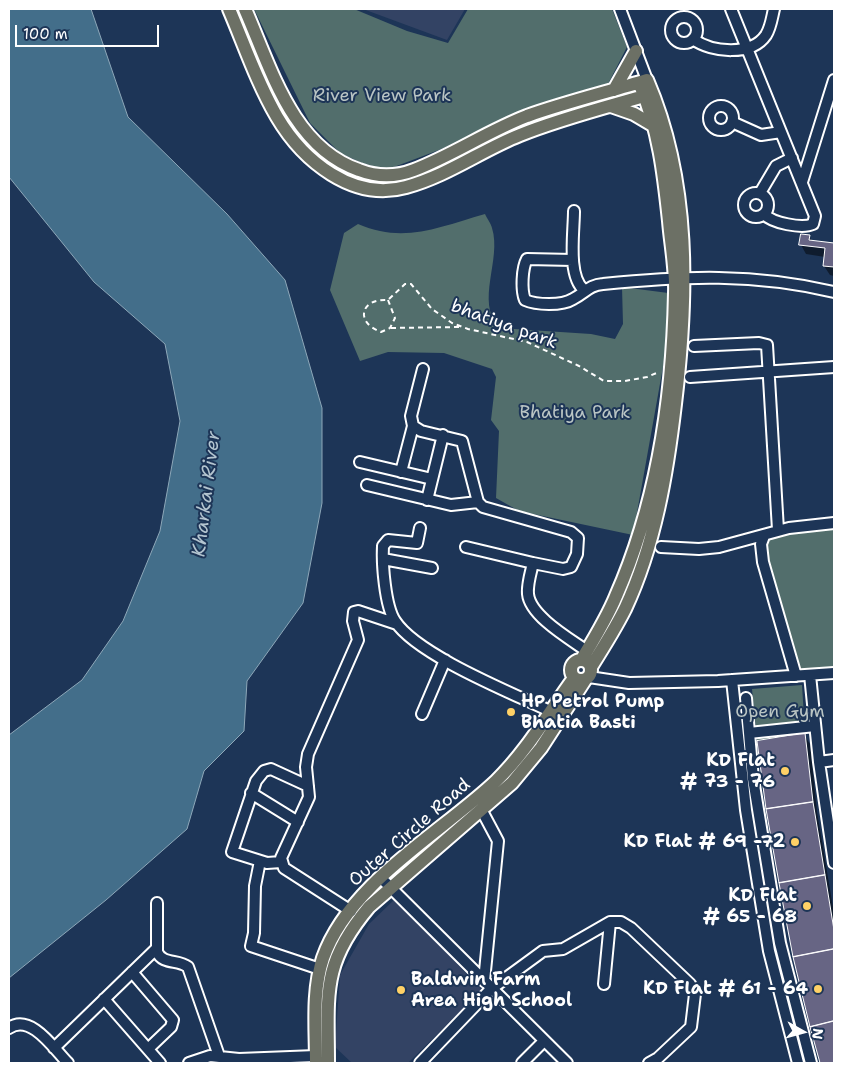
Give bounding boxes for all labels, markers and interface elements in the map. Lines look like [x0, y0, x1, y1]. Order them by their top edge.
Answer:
scale bar [18, 15, 161, 47]
text: 100 m [23, 24, 68, 44]
park label: River View Park [313, 85, 451, 107]
street label: bhatiya park [448, 296, 560, 354]
park label: Bhatiya Park [519, 402, 631, 424]
water label: Kharkai River [188, 430, 226, 558]
place label: HP Petrol Pump Bhatia Basti [521, 691, 664, 734]
park label: Open Gym [735, 701, 825, 723]
marker: HP Petrol Pump Bhatia Basti [505, 706, 517, 718]
place label: KD Flat # 73 - 76 [680, 750, 775, 792]
marker: KD Flat # 73 - 76 [779, 765, 791, 777]
street label: Outer Circle Road [345, 774, 475, 892]
place label: KD Flat # 69 -72 [623, 831, 785, 853]
marker: KD Flat # 69 -72 [789, 836, 801, 848]
place label: KD Flat # 65 - 68 [703, 885, 797, 928]
marker: KD Flat # 65 - 68 [801, 900, 813, 912]
place label: Baldwin Farm Area High School [411, 969, 572, 1012]
place label: KD Flat # 61 - 64 [643, 978, 808, 1000]
marker: KD Flat # 61 - 64 [812, 983, 824, 995]
marker: Baldwin Farm Area High School [395, 984, 407, 996]
north arrow [778, 1007, 828, 1057]
text: N [808, 1027, 827, 1040]

